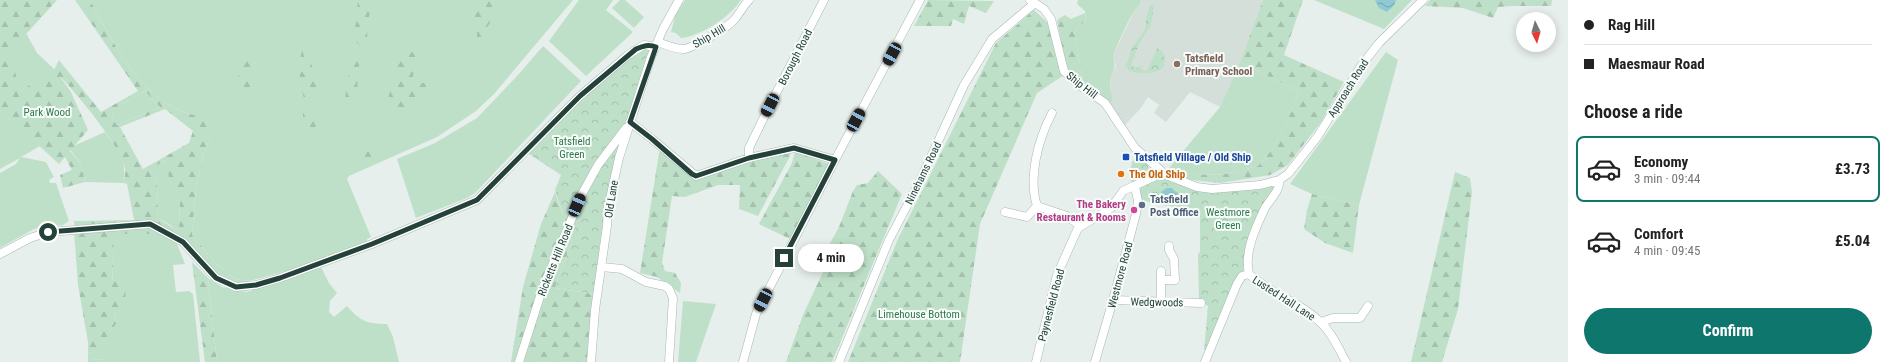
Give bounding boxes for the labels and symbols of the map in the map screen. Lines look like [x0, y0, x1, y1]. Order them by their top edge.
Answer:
north arrow [1516, 12, 1556, 52]
street label: Ship Hill [690, 22, 728, 51]
street label: Borough Road [776, 27, 815, 87]
car [881, 41, 903, 67]
place label: Tatsfield Primary School [1185, 52, 1253, 78]
street label: Approach Road [1325, 57, 1371, 120]
marker: Tatsfield Primary School [1172, 59, 1182, 69]
street label: Ship Hill [1064, 69, 1100, 102]
car [759, 92, 781, 118]
park label: Park Wood [24, 106, 70, 119]
car [845, 107, 867, 133]
park label: Tatsfield Green [553, 135, 591, 161]
street label: Ninehams Road [903, 140, 944, 207]
place label: Tatsfield Village / Old Ship [1134, 151, 1252, 164]
marker: Tatsfield Village / Old Ship [1121, 152, 1131, 162]
place label: The Old Ship [1129, 168, 1186, 181]
marker: The Old Ship [1116, 169, 1126, 179]
street label: Old Lane [602, 179, 621, 219]
car [567, 192, 587, 218]
place label: Tatsfield Post Office [1150, 193, 1199, 219]
place label: The Bakery Restaurant & Rooms [1037, 198, 1126, 224]
marker: Tatsfield Post Office [1137, 200, 1147, 210]
marker: The Bakery Restaurant & Rooms [1129, 205, 1139, 215]
park label: Westmore Green [1206, 206, 1250, 232]
street label: Ricketts Hill Road [535, 222, 576, 298]
route start [39, 223, 57, 241]
street label: Westmore Road [1105, 240, 1136, 310]
callout: 4 min [798, 244, 864, 272]
route end [775, 249, 793, 267]
street label: Paynesfield Road [1036, 267, 1067, 343]
street label: Lusted Hall Lane [1250, 273, 1318, 324]
car [752, 287, 774, 313]
street label: Wedgwoods [1130, 296, 1184, 309]
park label: Limehouse Bottom [878, 308, 960, 321]

